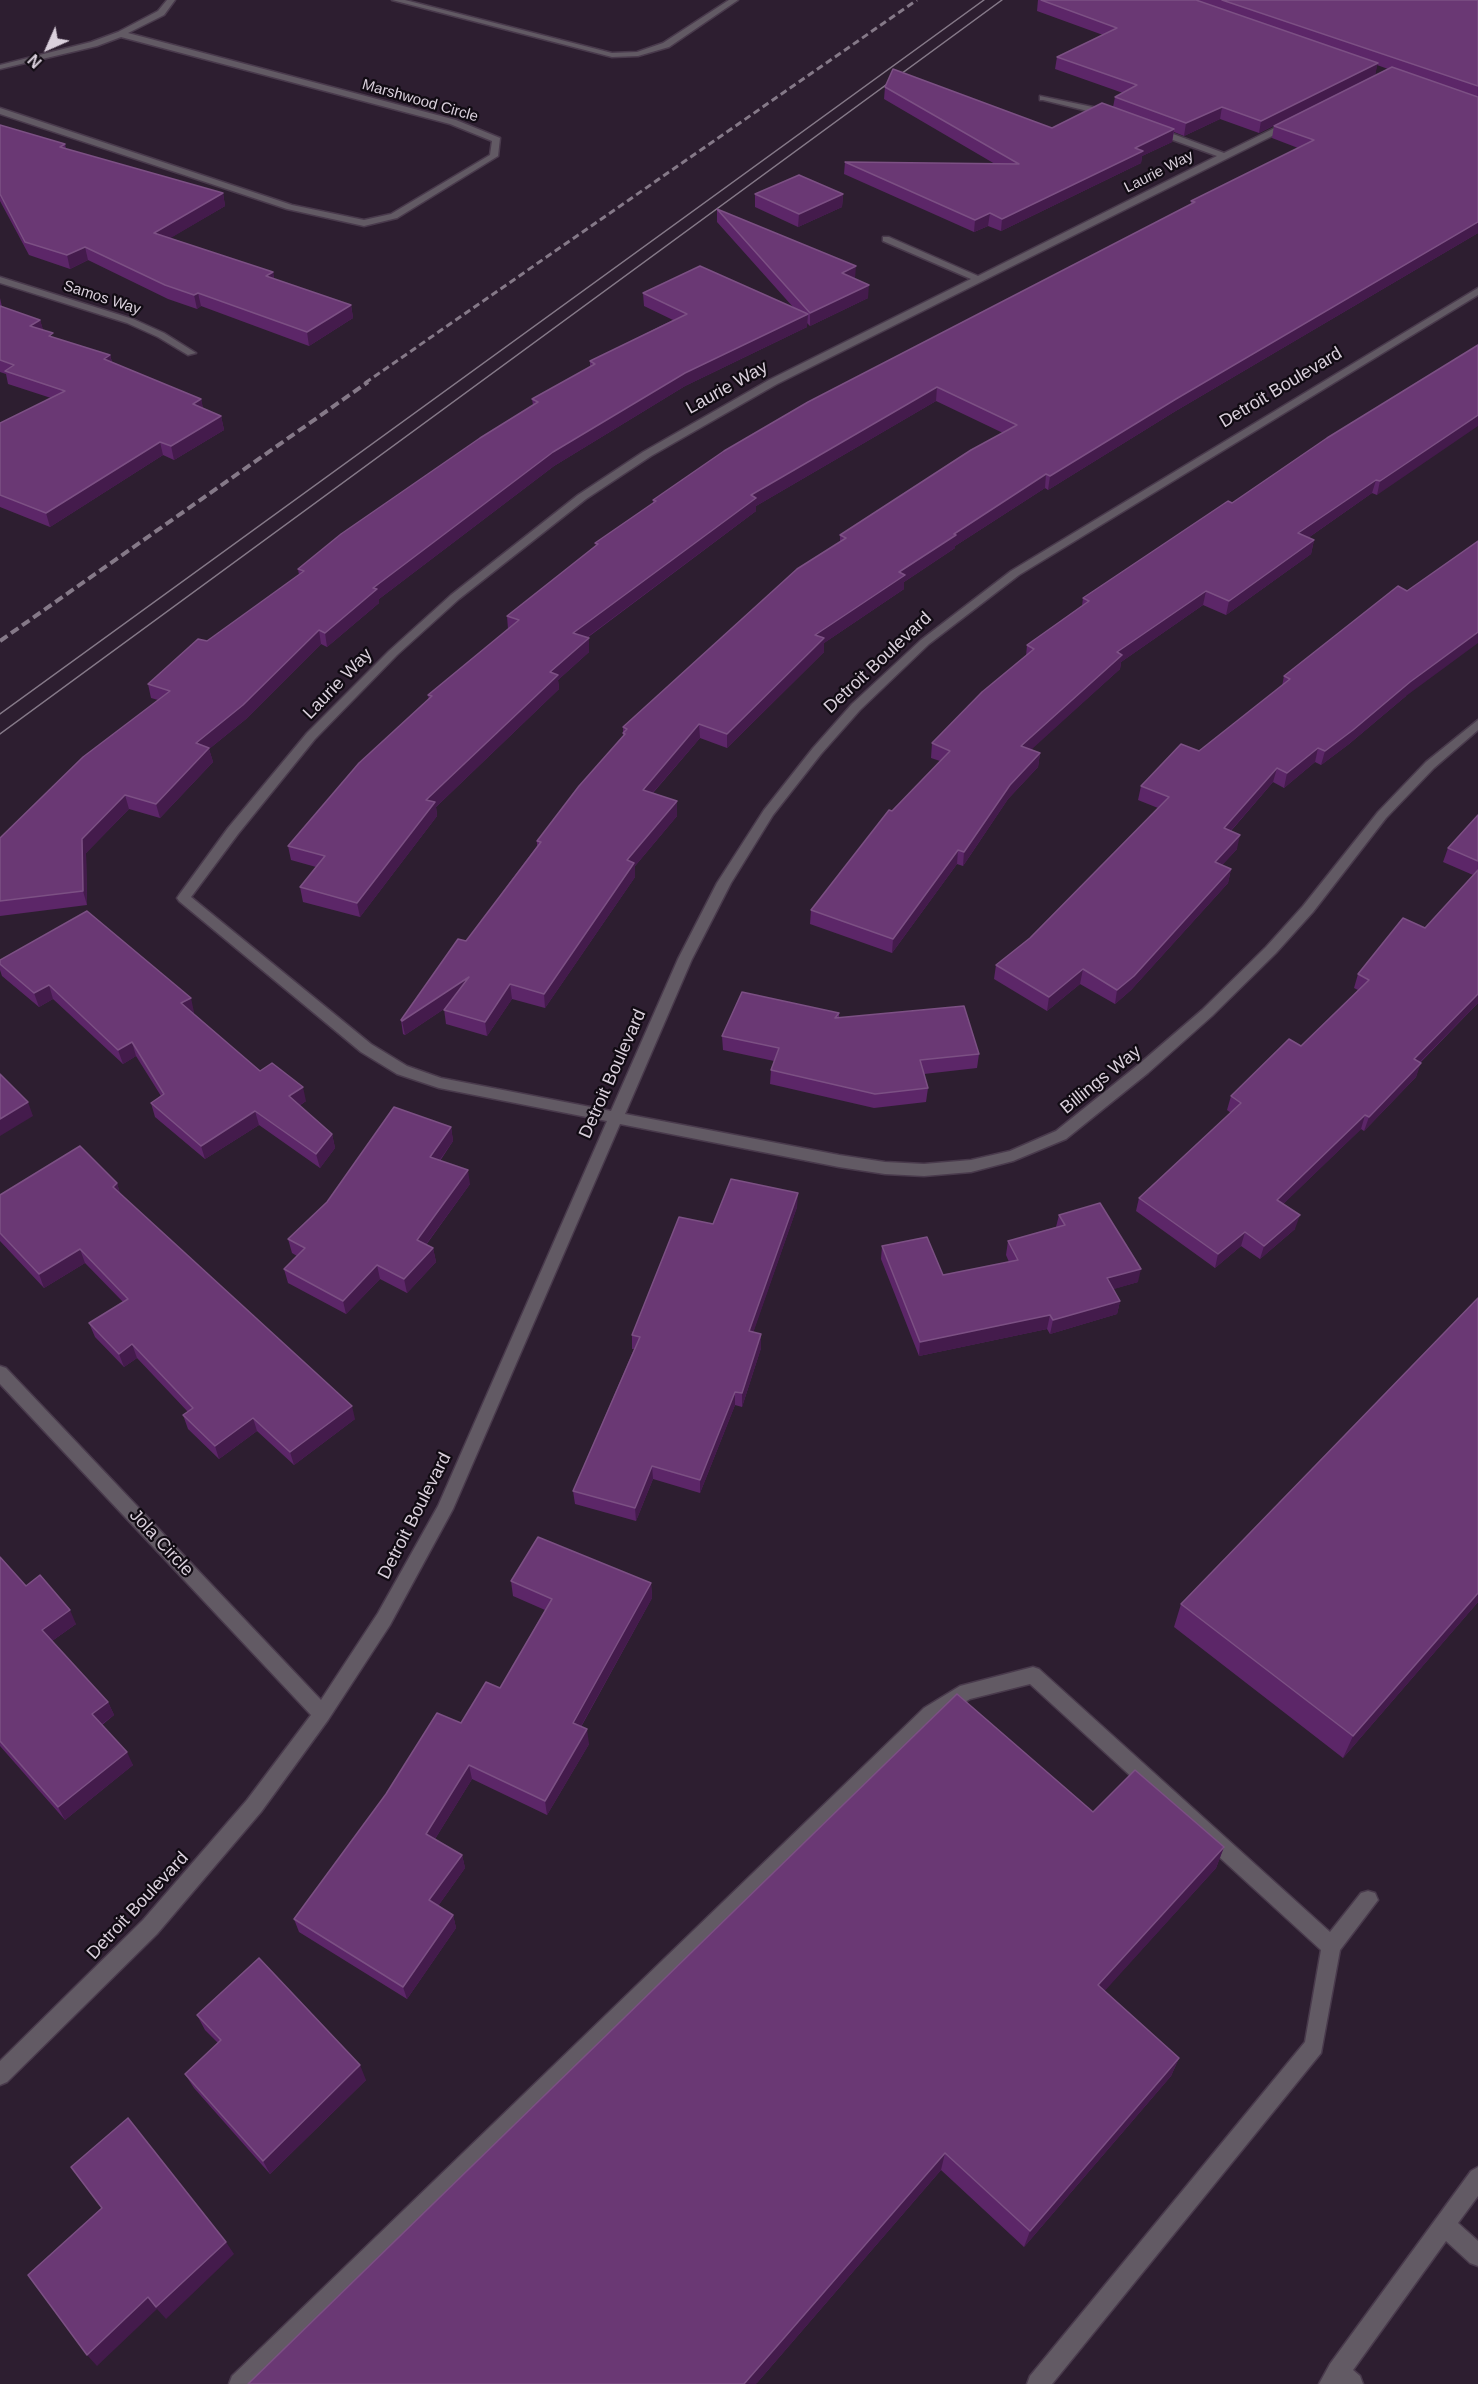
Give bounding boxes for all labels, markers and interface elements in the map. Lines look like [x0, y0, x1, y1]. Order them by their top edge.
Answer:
north arrow [18, 18, 78, 78]
text: N [25, 51, 45, 71]
street label: Marshwood Circle [360, 76, 480, 126]
street label: Laurie Way [1121, 147, 1197, 197]
street label: Samos Way [61, 277, 143, 319]
street label: Detroit Boulevard [1216, 343, 1346, 433]
street label: Laurie Way [682, 357, 772, 419]
street label: Detroit Boulevard [820, 608, 936, 718]
street label: Laurie Way [299, 644, 377, 724]
street label: Detroit Boulevard [575, 1006, 651, 1142]
street label: Billings Way [1056, 1041, 1146, 1119]
street label: Detroit Boulevard [374, 1449, 456, 1583]
street label: Jola Circle [124, 1505, 198, 1581]
street label: Detroit Boulevard [83, 1848, 193, 1964]

